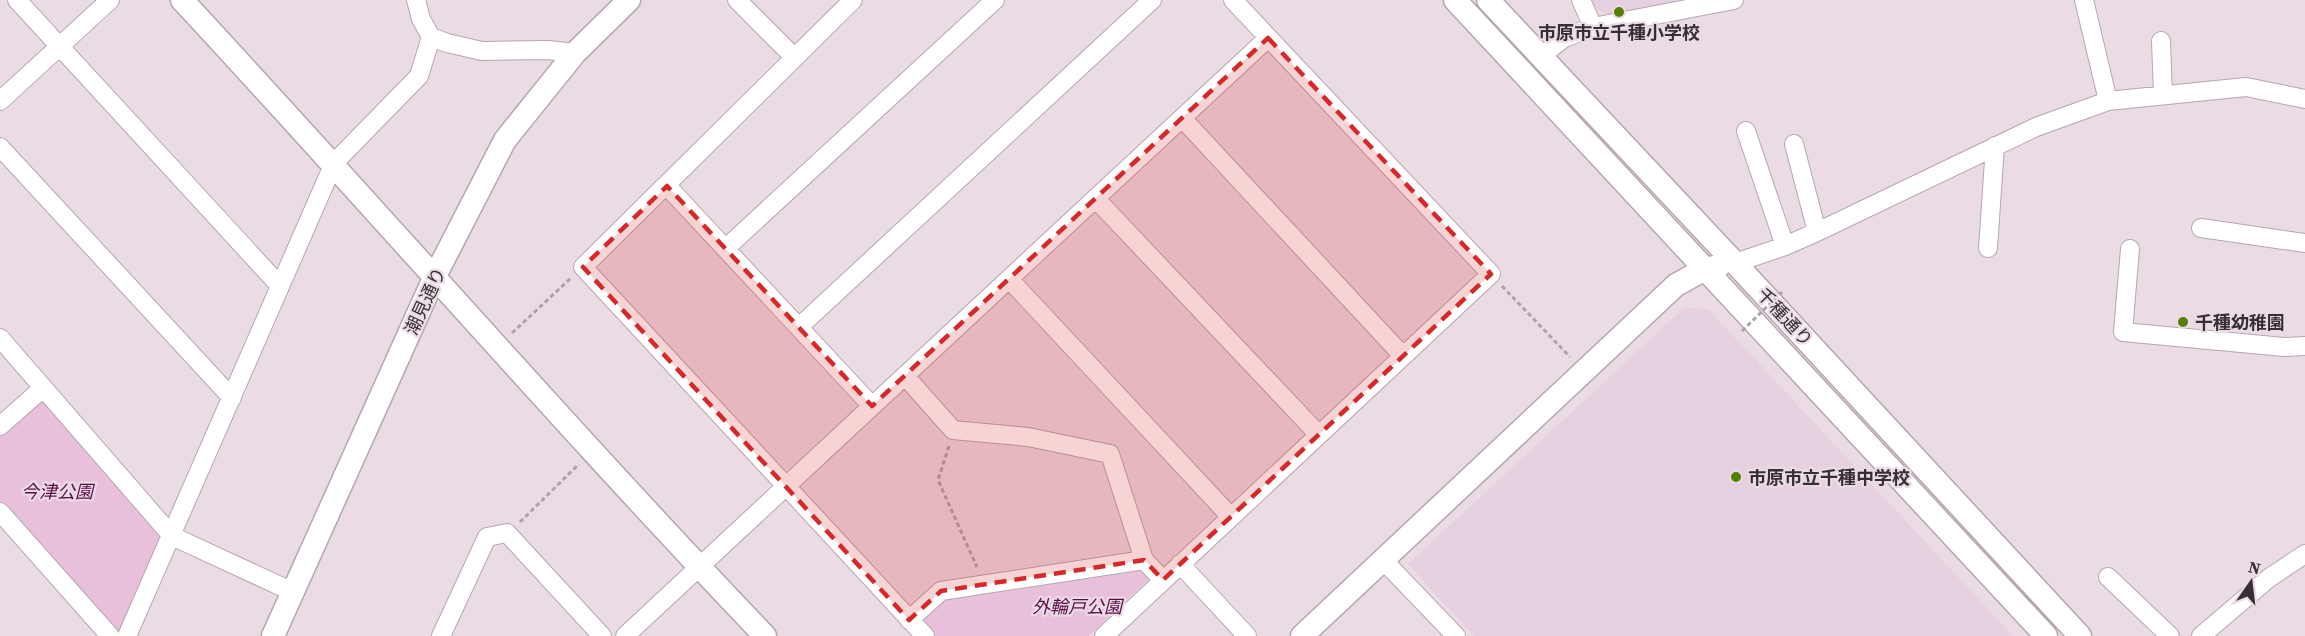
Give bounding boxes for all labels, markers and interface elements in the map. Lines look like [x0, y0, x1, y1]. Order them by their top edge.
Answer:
marker: 市原市立千種小学校 [1612, 5, 1626, 19]
place label: 市原市立千種小学校 [1538, 20, 1700, 45]
street label: 潮見通り [398, 263, 452, 339]
street label: 千種通り [1751, 282, 1819, 352]
place label: 千種幼稚園 [2195, 310, 2285, 335]
marker: 千種幼稚園 [2176, 315, 2190, 329]
place label: 市原市立千種中学校 [1748, 465, 1910, 490]
marker: 市原市立千種中学校 [1729, 470, 1743, 484]
park label: 今津公園 [21, 479, 96, 504]
north arrow [2221, 552, 2281, 612]
text: N [2246, 555, 2263, 580]
park label: 外輪戸公園 [1032, 594, 1125, 619]

